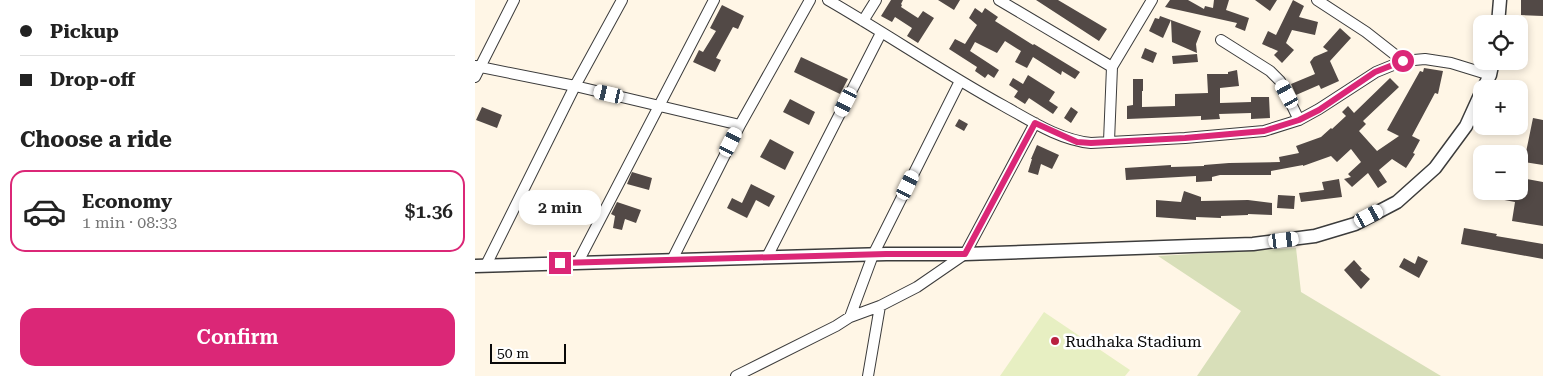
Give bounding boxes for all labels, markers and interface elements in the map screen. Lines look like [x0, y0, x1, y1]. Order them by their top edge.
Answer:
map controls [1473, 15, 1528, 200]
button: locate [1473, 15, 1528, 70]
text: Pickup [50, 20, 119, 43]
route start [1392, 50, 1414, 72]
text: Drop-off [50, 68, 135, 91]
car [1273, 77, 1300, 111]
button: + [1473, 80, 1528, 135]
car [592, 83, 625, 105]
car [832, 85, 859, 119]
car [717, 125, 744, 159]
text: Choose a ride [20, 127, 172, 152]
button: − [1473, 145, 1528, 200]
car [894, 168, 921, 202]
icon: car [22, 189, 67, 234]
text: Economy [82, 190, 172, 213]
callout: 2 min [519, 190, 601, 226]
text: 2 min [538, 198, 582, 217]
text: $1.36 [405, 200, 453, 223]
car [1352, 202, 1385, 230]
text: 1 min · 08:33 [82, 213, 177, 232]
car [1268, 231, 1299, 249]
route end [549, 252, 571, 274]
button: Confirm [20, 308, 455, 366]
place label: Rudhaka Stadium [1065, 332, 1202, 351]
marker: Rudhaka Stadium [1049, 335, 1061, 347]
scale bar [490, 341, 566, 364]
text: 50 m [497, 345, 529, 361]

